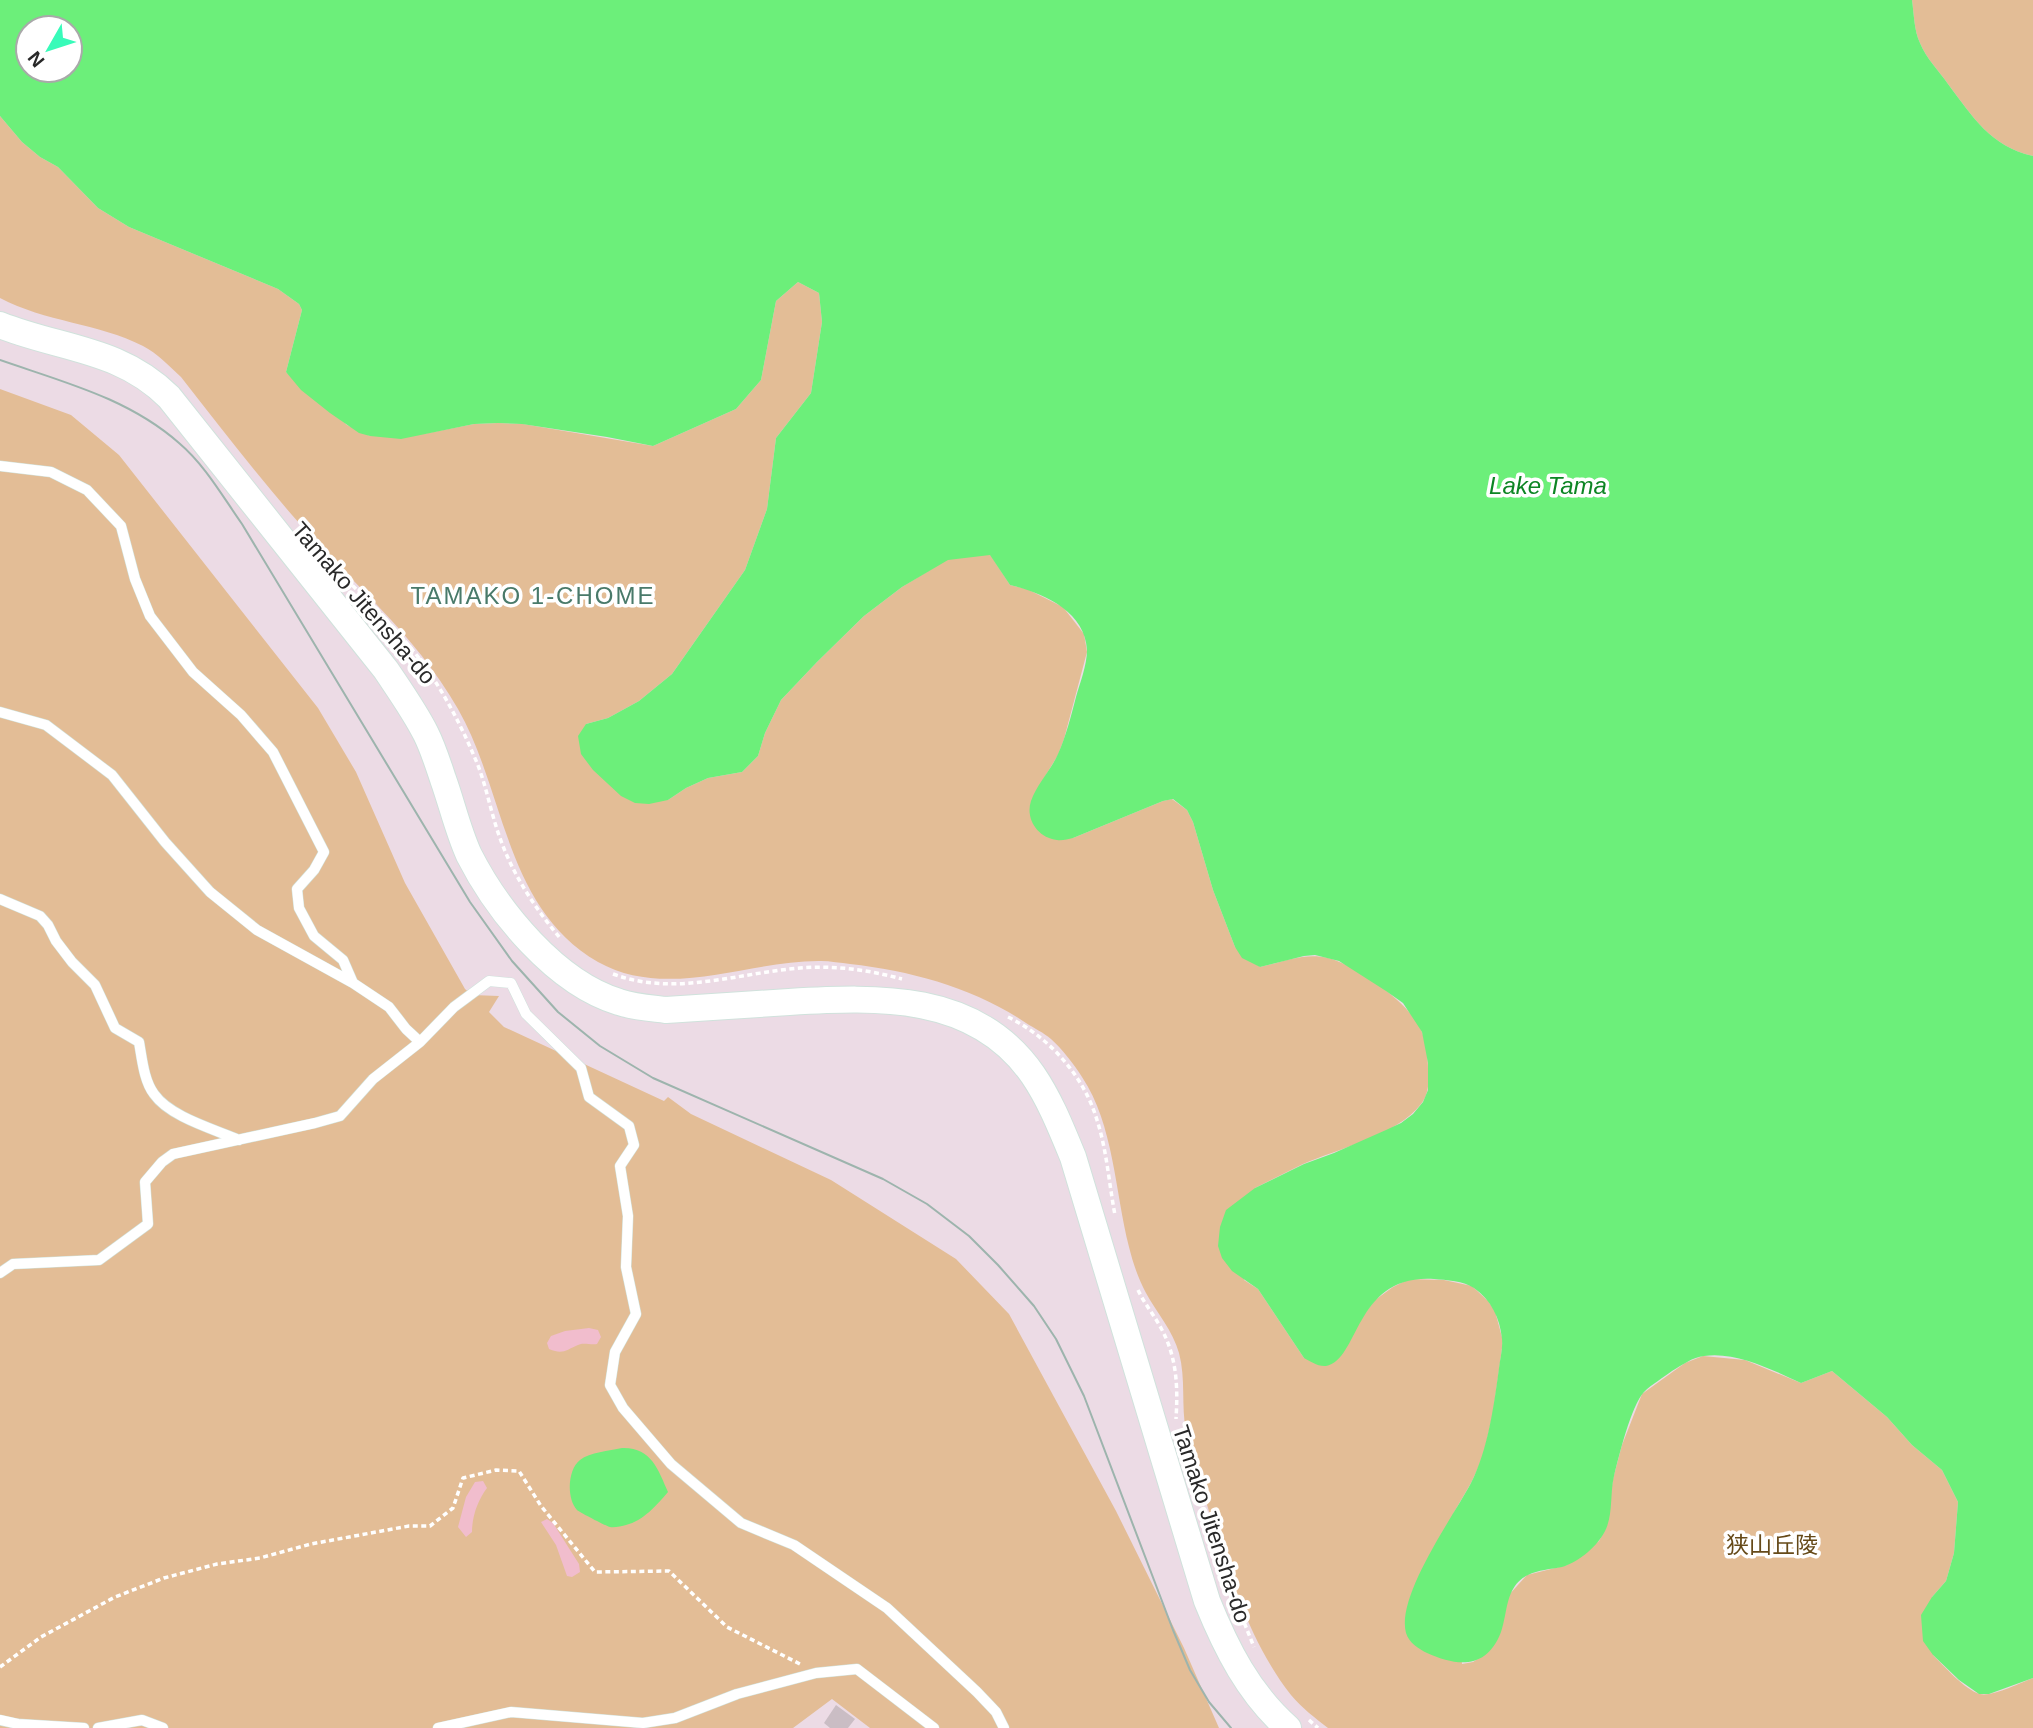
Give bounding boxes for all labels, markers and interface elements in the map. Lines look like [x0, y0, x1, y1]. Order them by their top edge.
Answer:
north arrow [14, 14, 84, 84]
text: N [24, 47, 49, 71]
water label: Lake Tama [1489, 472, 1607, 499]
street label: Tamako Jitensha-do [287, 517, 441, 689]
district label: TAMAKO 1-CHOME [411, 582, 655, 609]
street label: Tamako Jitensha-do [1168, 1422, 1256, 1626]
park label: 狭山丘陵 [1726, 1532, 1818, 1558]

